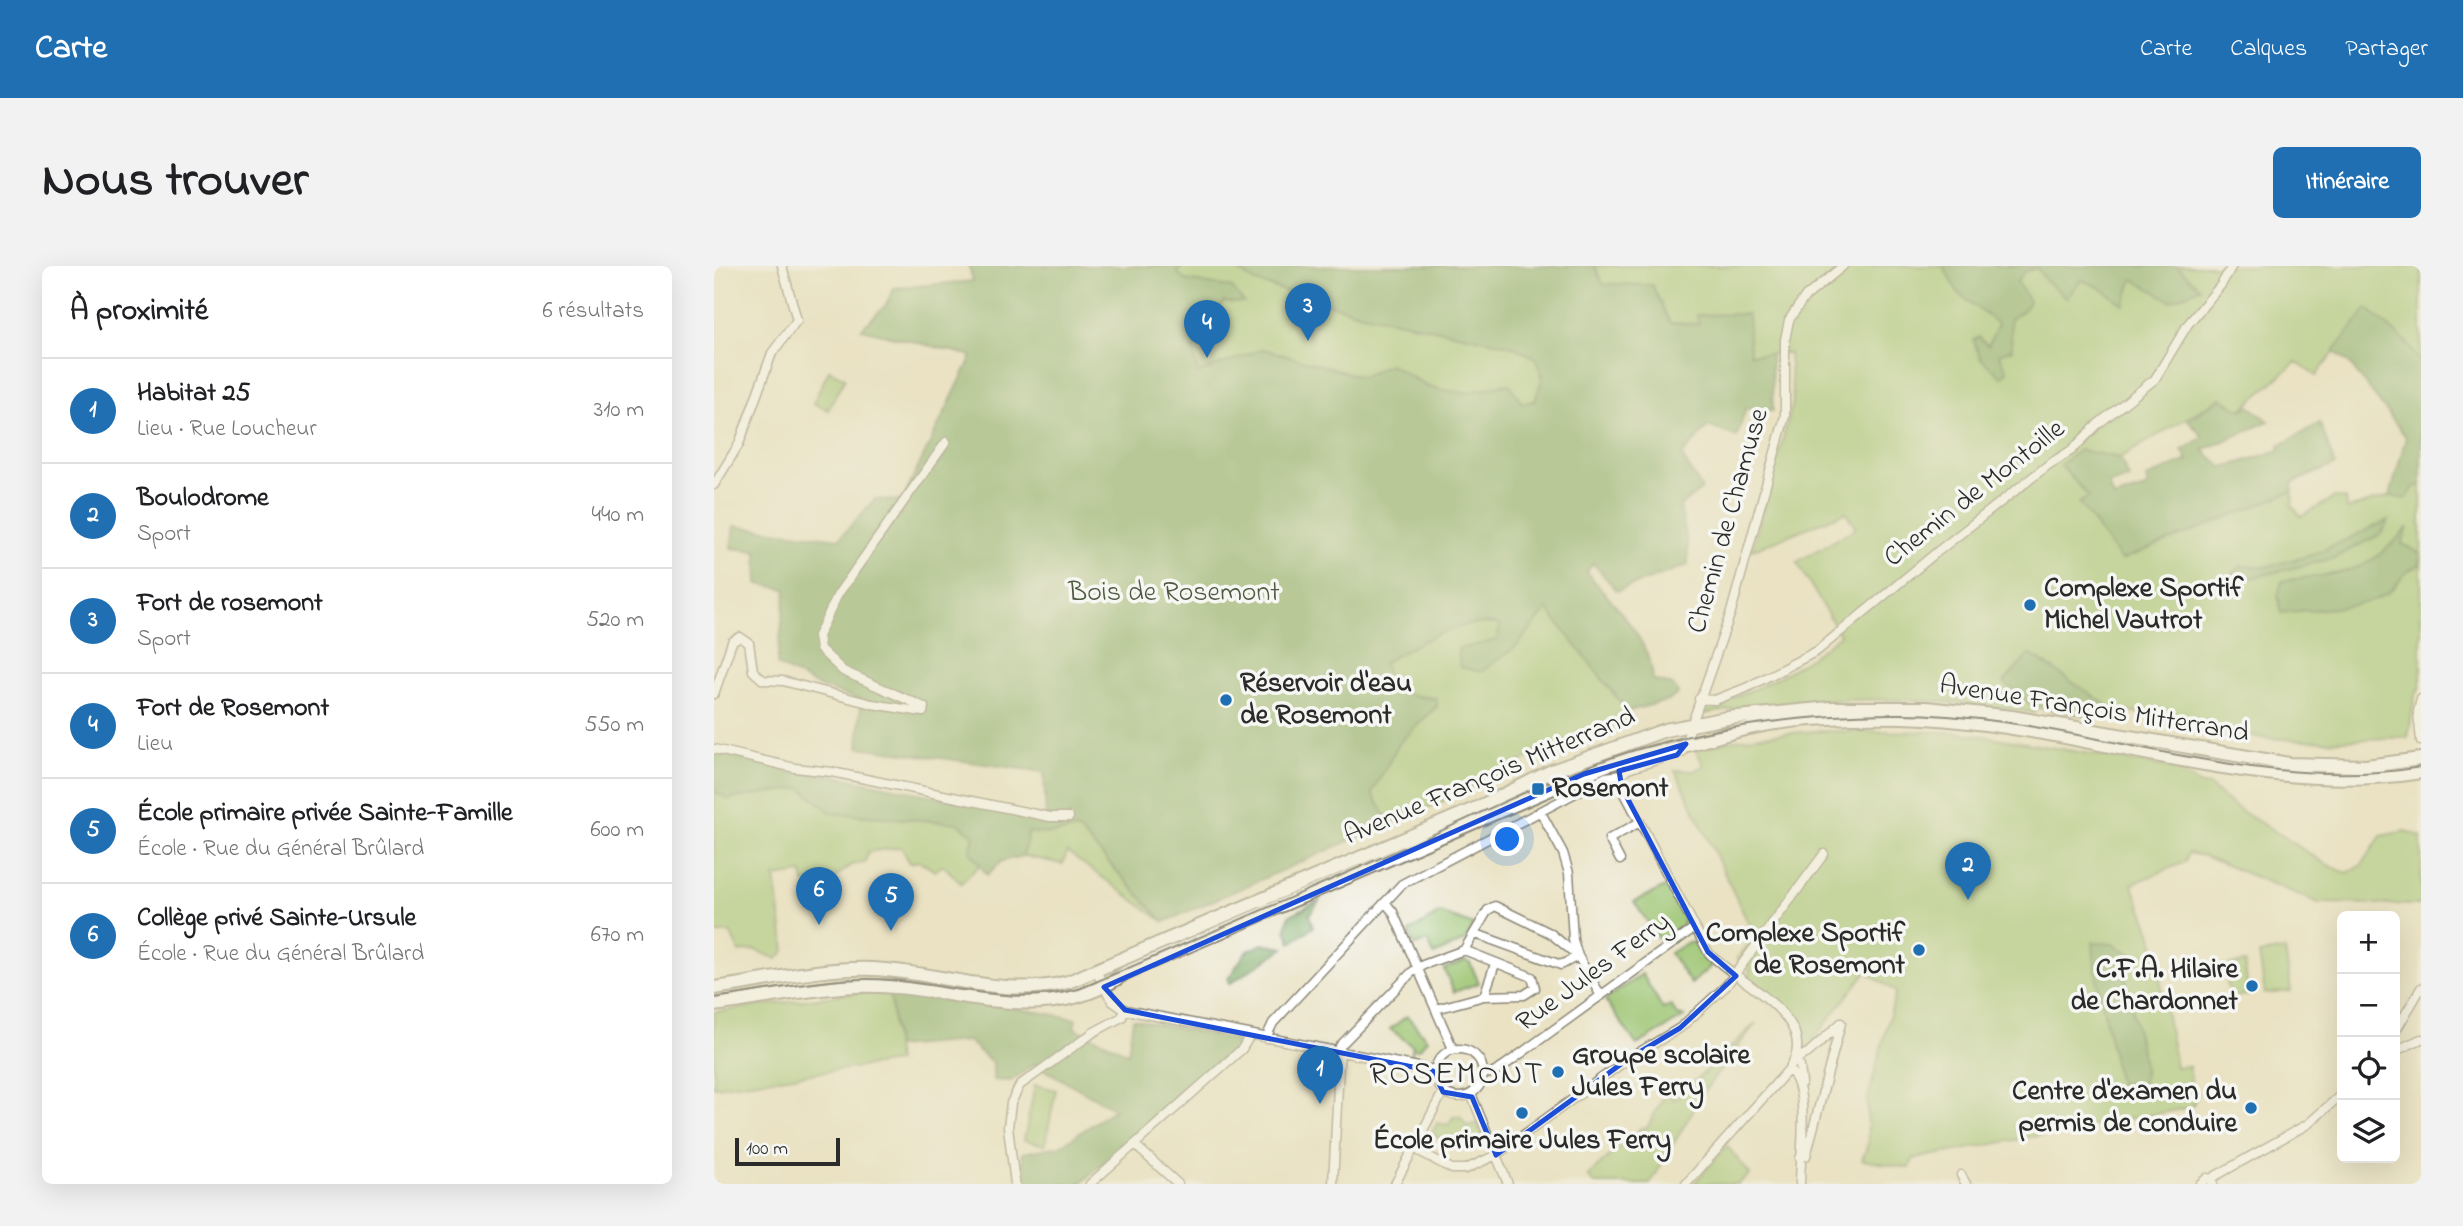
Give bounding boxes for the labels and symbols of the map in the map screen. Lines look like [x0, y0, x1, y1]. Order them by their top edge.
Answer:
pin: 3 [1285, 283, 1331, 341]
pin: 4 [1184, 300, 1230, 358]
street label: Chemin de Chamuse [1677, 403, 1781, 638]
street label: Chemin de Montoille [1876, 410, 2075, 578]
place label: Complexe Sportif Michel Vautrot [2044, 569, 2244, 642]
park label: Bois de Rosemont [1067, 573, 1280, 614]
marker: Complexe Sportif Michel Vautrot [2022, 597, 2038, 613]
place label: Réservoir d'eau de Rosemont [1240, 664, 1412, 737]
street label: Avenue François Mitterrand [1936, 665, 2252, 755]
marker: Réservoir d'eau de Rosemont [1218, 692, 1234, 708]
street label: Avenue François Mitterrand [1338, 697, 1642, 857]
place label: Rosemont [1552, 769, 1669, 810]
marker: Rosemont [1530, 781, 1546, 797]
your location [1490, 822, 1524, 856]
pin: 2 [1945, 842, 1991, 900]
pin: 6 [796, 867, 842, 925]
pin: 5 [868, 873, 914, 931]
street label: Rue Jules Ferry [1508, 903, 1680, 1043]
place label: Complexe Sportif de Rosemont [1706, 914, 1906, 987]
marker: Complexe Sportif de Rosemont [1911, 942, 1927, 958]
place label: C.F.A. Hilaire de Chardonnet [2070, 950, 2239, 1023]
marker: C.F.A. Hilaire de Chardonnet [2244, 978, 2260, 994]
place label: Groupe scolaire Jules Ferry [1572, 1036, 1751, 1109]
pin: 1 [1297, 1046, 1343, 1104]
district label: ROSEMONT [1369, 1052, 1545, 1099]
marker: Groupe scolaire Jules Ferry [1550, 1064, 1566, 1080]
place label: Centre d'examen du permis de conduire [2012, 1072, 2238, 1145]
marker: Centre d'examen du permis de conduire [2243, 1100, 2259, 1116]
marker: École primaire Jules Ferry [1514, 1105, 1530, 1121]
place label: École primaire Jules Ferry [1373, 1121, 1671, 1162]
scale bar [735, 1135, 840, 1167]

